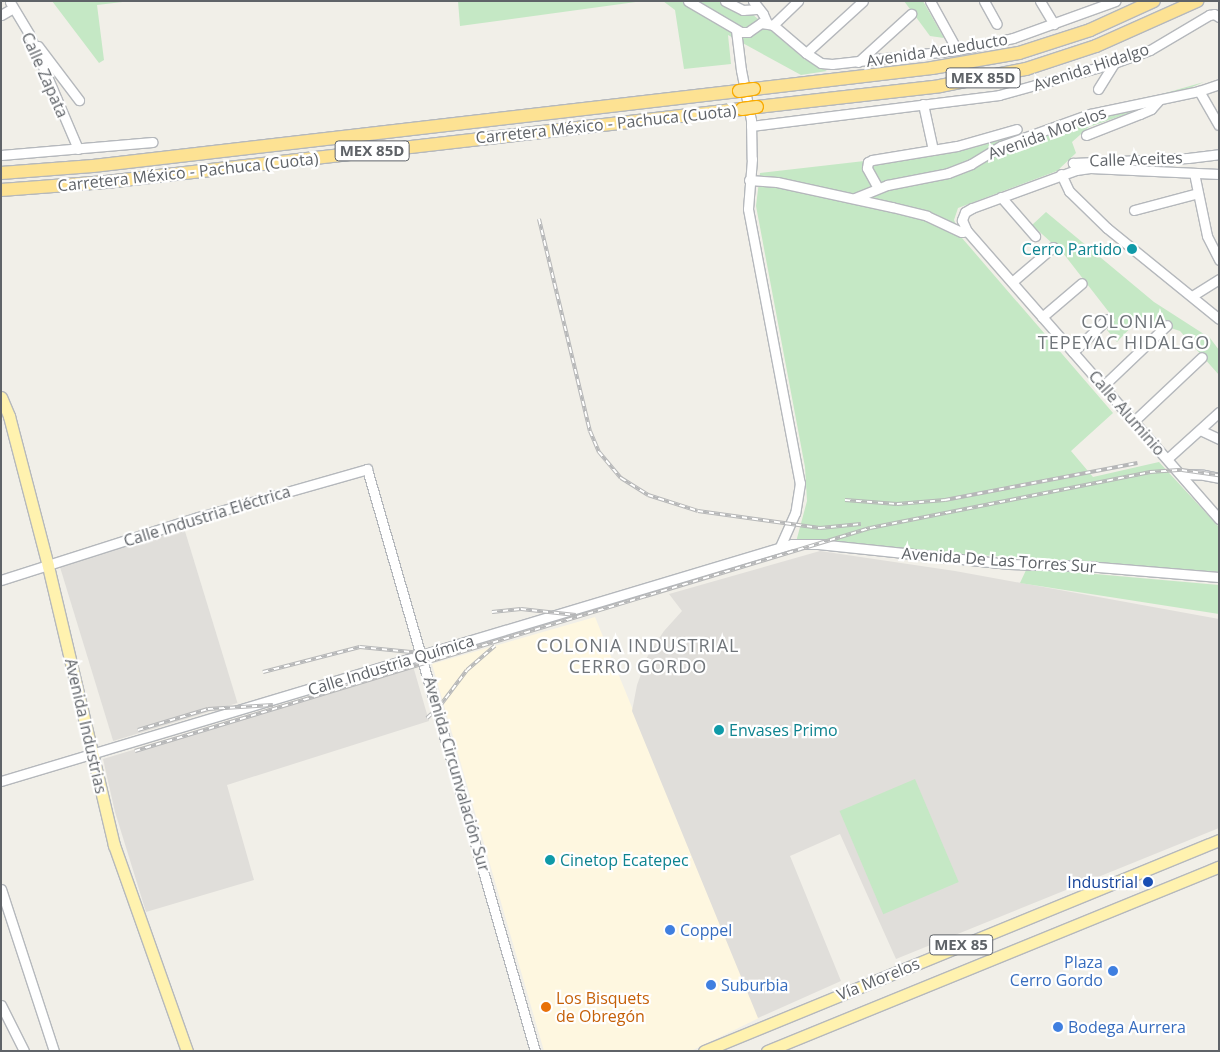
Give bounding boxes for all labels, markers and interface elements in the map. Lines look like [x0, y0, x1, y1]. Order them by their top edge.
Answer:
street label: Calle Zapata [18, 29, 72, 121]
street label: Avenida Acueducto [865, 29, 1009, 71]
street label: Avenida Hidalgo [1031, 39, 1151, 95]
road number: MEX 85D [946, 66, 1020, 90]
street label: Carretera México - Pachuca (Cuota) [475, 101, 737, 147]
street label: Avenida Morelos [985, 103, 1109, 163]
road number: MEX 85D [334, 138, 410, 164]
street label: Calle Aceites [1089, 148, 1183, 170]
street label: Carretera México - Pachuca (Cuota) [57, 149, 319, 195]
place label: Cerro Partido [1022, 239, 1122, 259]
marker: Cerro Partido [1126, 243, 1138, 255]
district label: COLONIA TEPEYAC HIDALGO [1036, 311, 1212, 354]
street label: Calle Aluminio [1085, 367, 1169, 459]
street label: Calle Industria Eléctrica [121, 481, 293, 551]
street label: Avenida De Las Torres Sur [901, 544, 1097, 576]
street label: Calle Industria Química [306, 631, 476, 699]
district label: COLONIA INDUSTRIAL CERRO GORDO [534, 635, 742, 678]
street label: Avenida Industrias [61, 657, 111, 795]
street label: Avenida Circunvalación Sur [420, 674, 494, 874]
place label: Envases Primo [729, 720, 838, 740]
marker: Envases Primo [713, 724, 725, 736]
place label: Cinetop Ecatepec [560, 850, 689, 870]
marker: Cinetop Ecatepec [544, 854, 556, 866]
place label: Industrial [1067, 872, 1138, 892]
marker: Industrial [1142, 876, 1154, 888]
place label: Coppel [680, 920, 732, 940]
marker: Coppel [664, 924, 676, 936]
road number: MEX 85 [928, 932, 994, 958]
place label: Plaza Cerro Gordo [1010, 952, 1103, 990]
street label: Vía Morelos [834, 954, 922, 1004]
marker: Plaza Cerro Gordo [1107, 965, 1119, 977]
place label: Suburbia [721, 975, 788, 995]
marker: Suburbia [705, 979, 717, 991]
place label: Los Bisquets de Obregón [556, 988, 650, 1026]
marker: Los Bisquets de Obregón [540, 1001, 552, 1013]
place label: Bodega Aurrera [1068, 1017, 1186, 1037]
marker: Bodega Aurrera [1052, 1021, 1064, 1033]

